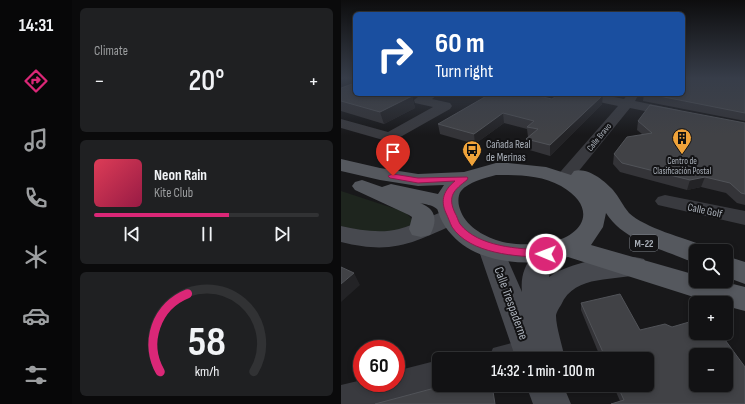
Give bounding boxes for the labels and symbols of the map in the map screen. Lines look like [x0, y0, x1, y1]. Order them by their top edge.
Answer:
street label: Calle Bravo [585, 121, 614, 154]
building icon: Centro de Clasificación Postal [671, 127, 693, 155]
pin [376, 135, 410, 176]
place label: Cañada Real de Merinas [486, 138, 531, 164]
bus stop icon: Cañada Real de Merinas [461, 139, 483, 167]
place label: Centro de Clasificación Postal [653, 156, 711, 177]
street label: Calle Golf [686, 200, 724, 221]
position arrow [525, 233, 567, 275]
road number: M-22 [630, 235, 658, 251]
street label: Calle Trespaderne [490, 265, 532, 342]
speed limit sign: 60 [353, 340, 405, 392]

